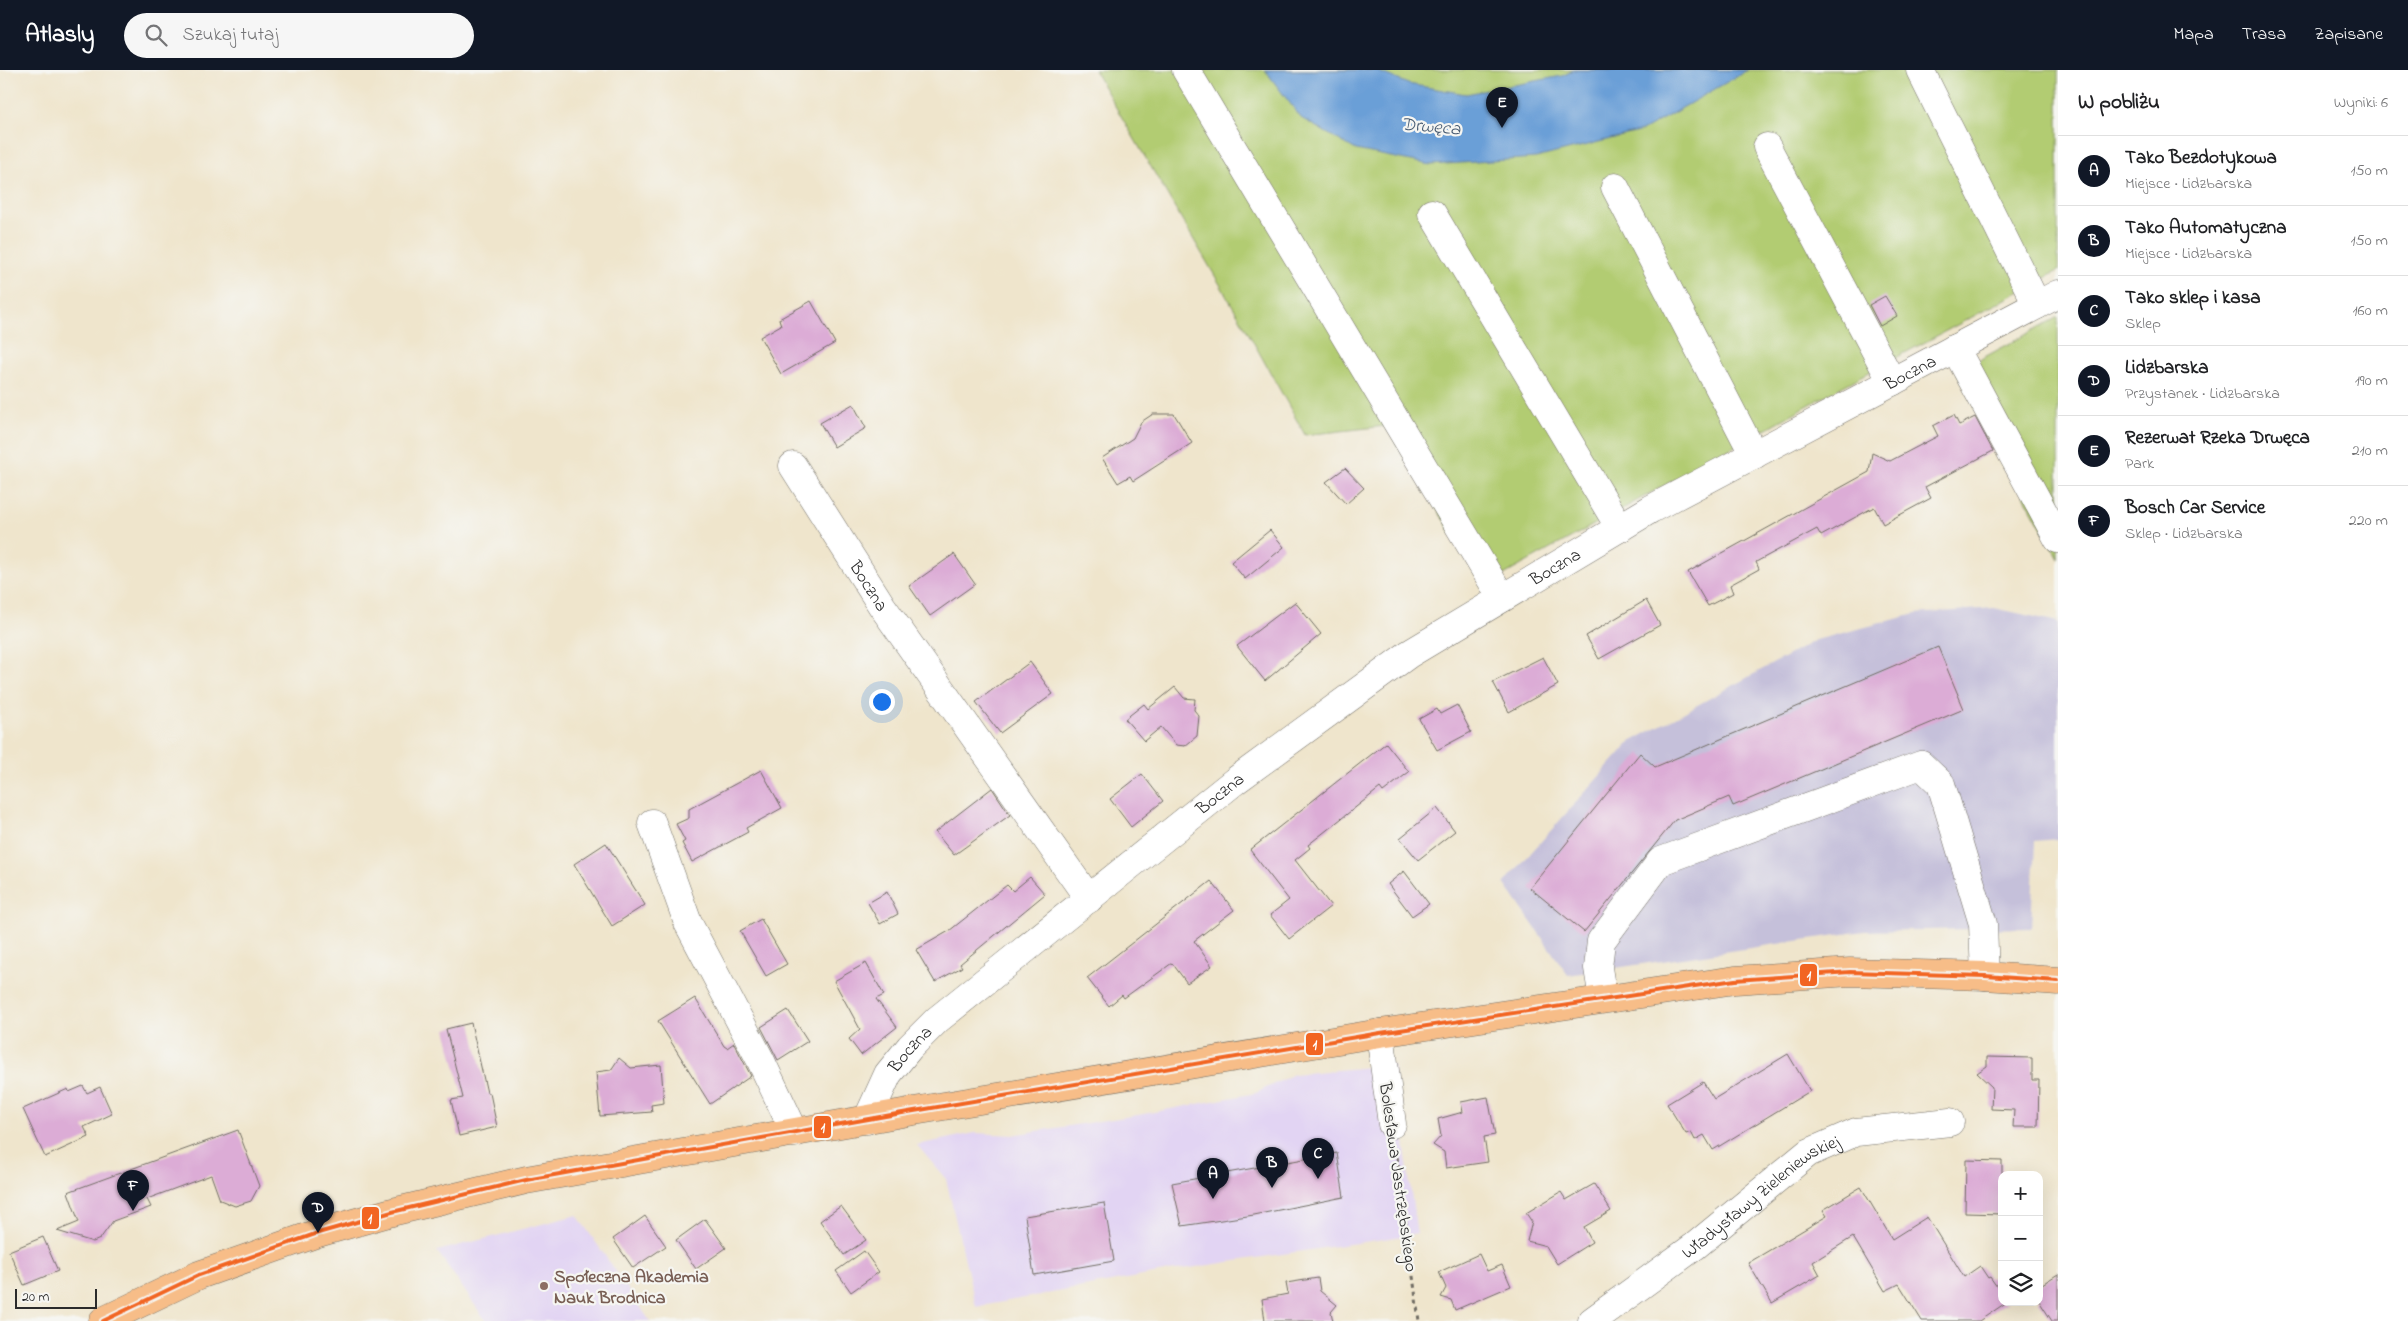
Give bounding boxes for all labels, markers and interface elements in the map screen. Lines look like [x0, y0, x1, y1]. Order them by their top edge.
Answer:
search box [124, 13, 474, 58]
text: Atlasly [25, 18, 94, 53]
icon: search [142, 21, 170, 49]
text: Szukaj tutaj [182, 22, 278, 49]
text: Mapa [2174, 22, 2214, 48]
text: Trasa [2242, 22, 2286, 48]
text: Zapisane [2314, 22, 2383, 48]
pin: E [1486, 87, 1518, 128]
text: W pobliżu [2078, 88, 2160, 118]
text: Wyniki: 6 [2334, 91, 2388, 115]
water label: Drwęca [1400, 111, 1462, 144]
text: Tako Bezdotykowa [2125, 145, 2277, 172]
text: A [2089, 159, 2099, 183]
text: 150 m [2350, 159, 2388, 183]
text: Miejsce · Lidzbarska [2125, 172, 2252, 196]
text: Tako Automatyczna [2125, 215, 2286, 242]
text: B [2089, 229, 2099, 253]
text: 150 m [2350, 229, 2388, 253]
text: Miejsce · Lidzbarska [2125, 242, 2252, 266]
text: Tako sklep i kasa [2125, 285, 2261, 312]
text: C [2090, 299, 2098, 323]
text: 160 m [2353, 299, 2388, 323]
text: Sklep [2125, 312, 2161, 336]
street label: Boczna [1879, 349, 1942, 399]
text: Lidzbarska [2125, 355, 2209, 382]
text: D [2088, 369, 2100, 393]
text: 190 m [2355, 369, 2388, 393]
text: Przystanek · Lidzbarska [2125, 382, 2280, 406]
text: Rezerwat Rzeka Drwęca [2125, 425, 2310, 452]
text: E [2089, 439, 2099, 463]
text: 210 m [2352, 439, 2388, 463]
text: Park [2125, 452, 2154, 476]
text: Bosch Car Service [2125, 495, 2265, 522]
text: F [2089, 509, 2099, 533]
text: 220 m [2349, 509, 2388, 533]
text: Sklep · Lidzbarska [2125, 522, 2243, 546]
street label: Boczna [1524, 543, 1586, 594]
street label: Boczna [841, 556, 893, 617]
your location [869, 689, 895, 715]
street label: Boczna [1190, 767, 1251, 823]
line badge: 1 [1799, 963, 1818, 987]
text: 1 [1807, 966, 1812, 987]
street label: Boczna [882, 1021, 939, 1080]
line badge: 1 [1305, 1032, 1324, 1056]
text: 1 [1313, 1035, 1318, 1056]
street label: Bolesława Jastrzębskiego [1370, 1080, 1423, 1274]
line badge: 1 [813, 1115, 832, 1139]
text: 1 [821, 1118, 826, 1139]
street label: Władysławy Zieleniewskiej [1677, 1129, 1845, 1267]
pin: C [1302, 1138, 1334, 1179]
pin: B [1256, 1147, 1288, 1188]
pin: A [1197, 1158, 1229, 1199]
pin: F [117, 1170, 149, 1211]
map controls [1998, 1171, 2043, 1306]
button: + [1998, 1171, 2043, 1216]
pin: D [302, 1192, 334, 1233]
line badge: 1 [361, 1206, 380, 1230]
text: 1 [368, 1209, 373, 1230]
button: − [1998, 1216, 2043, 1261]
button: layers [1998, 1261, 2043, 1306]
place label: Społeczna Akademia Nauk Brodnica [554, 1265, 709, 1312]
marker: Społeczna Akademia Nauk Brodnica [538, 1280, 550, 1292]
scale bar [15, 1286, 98, 1309]
text: 20 m [22, 1287, 49, 1308]

